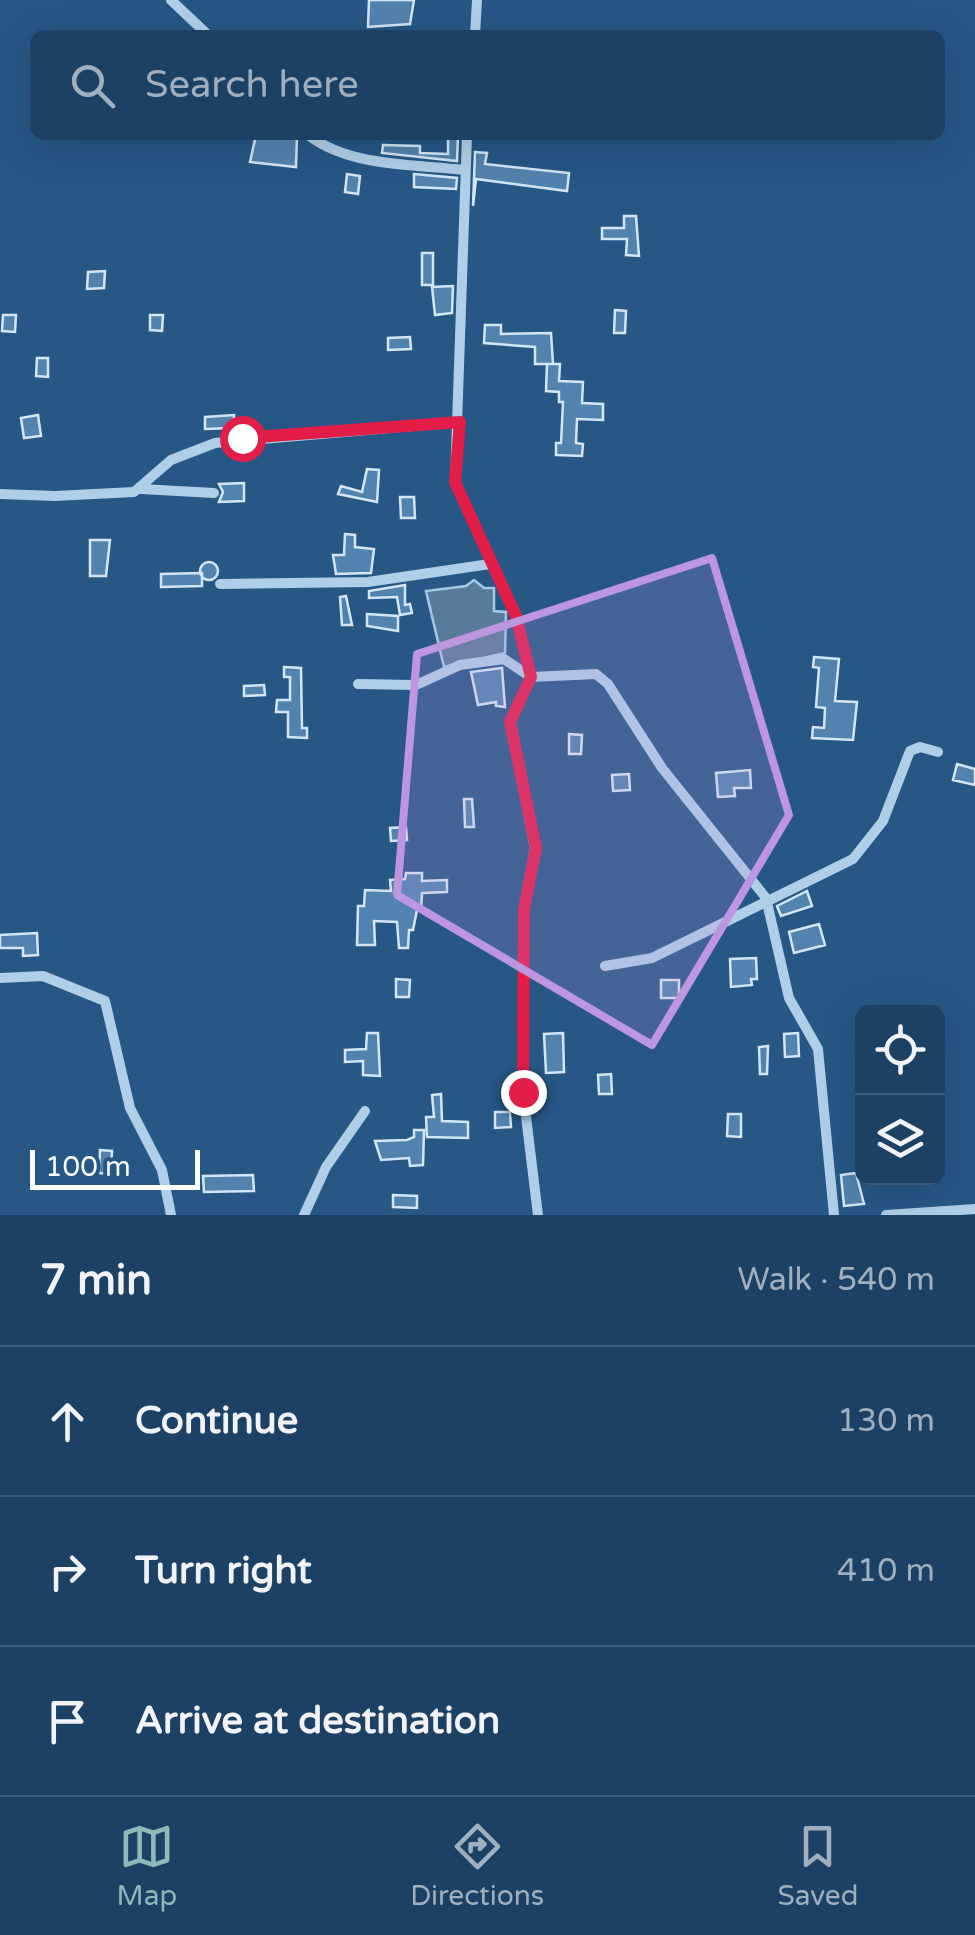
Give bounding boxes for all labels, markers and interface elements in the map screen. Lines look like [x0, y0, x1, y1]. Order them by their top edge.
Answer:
search box [30, 30, 945, 140]
icon: search [65, 58, 120, 113]
text: Search here [145, 62, 359, 108]
route start [220, 416, 266, 462]
map controls [855, 1005, 945, 1185]
button: locate [855, 1005, 945, 1095]
route end [501, 1070, 547, 1116]
button: layers [855, 1095, 945, 1185]
scale bar [30, 1145, 200, 1190]
text: 100 m [45, 1150, 131, 1184]
text: 7 min [40, 1255, 152, 1306]
text: Walk · 540 m [738, 1261, 935, 1299]
icon: ahead [40, 1394, 95, 1449]
text: Continue [135, 1398, 298, 1444]
text: 130 m [837, 1402, 935, 1440]
icon: right [40, 1544, 95, 1599]
text: Turn right [135, 1548, 312, 1594]
text: 410 m [837, 1552, 935, 1590]
icon: arrive [40, 1694, 95, 1749]
text: Arrive at destination [135, 1698, 500, 1744]
tab: Map [117, 1819, 177, 1913]
tab: Directions [410, 1819, 544, 1913]
tab: Saved [777, 1819, 858, 1913]

